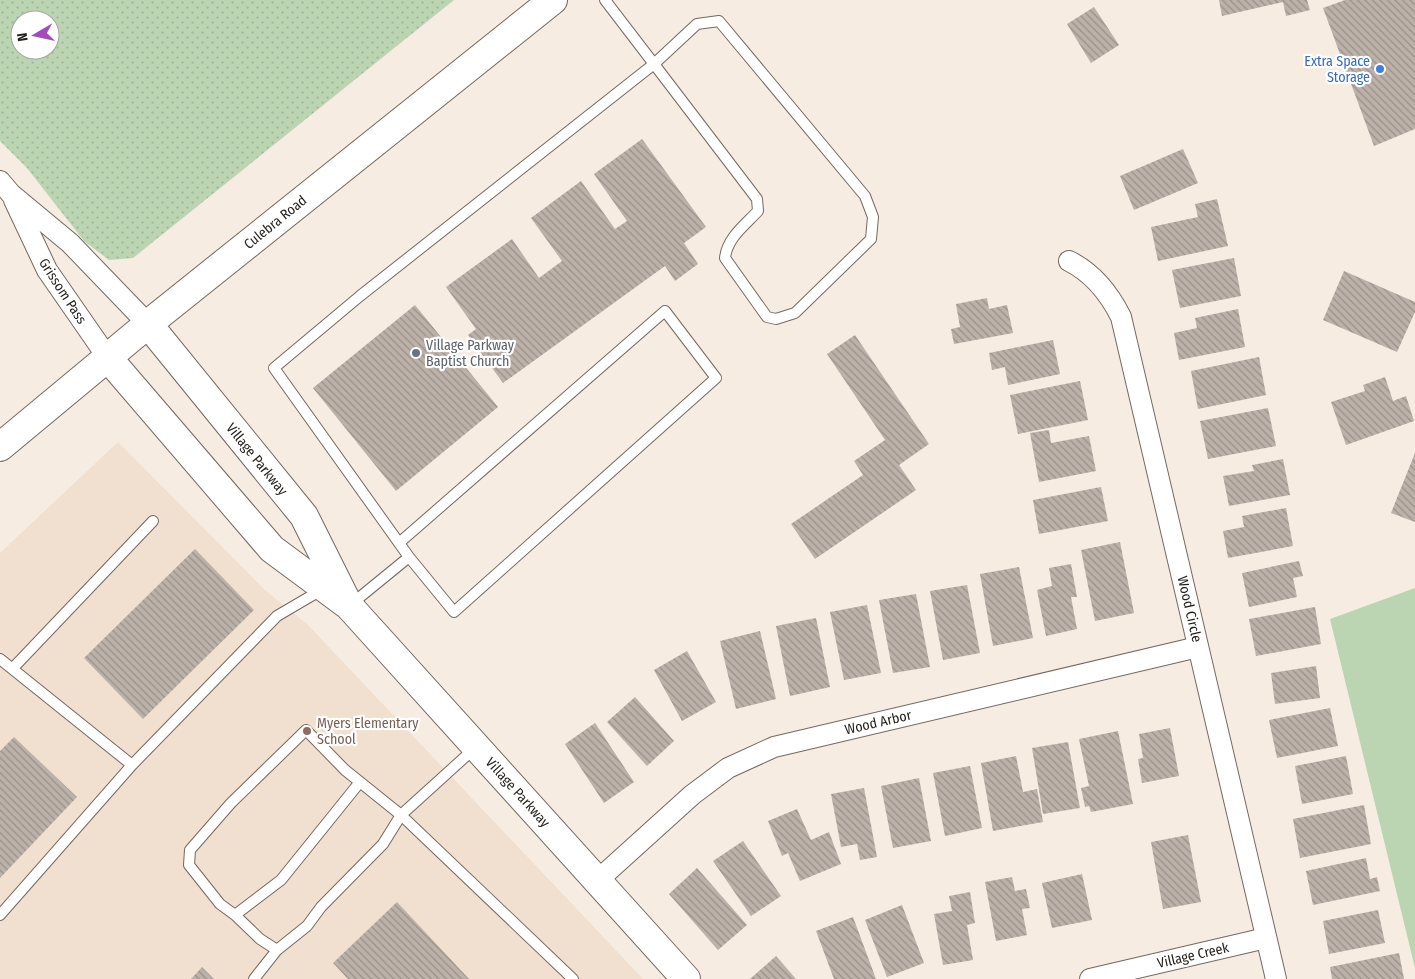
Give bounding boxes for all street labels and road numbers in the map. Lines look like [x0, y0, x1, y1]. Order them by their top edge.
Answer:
street label: Culebra Road [241, 192, 310, 253]
street label: Grissom Pass [35, 255, 90, 327]
street label: Village Parkway [222, 420, 291, 499]
street label: Wood Circle [1174, 574, 1205, 644]
street label: Wood Arbor [843, 707, 913, 738]
street label: Village Parkway [482, 754, 554, 831]
street label: Village Creek [1156, 939, 1231, 972]

